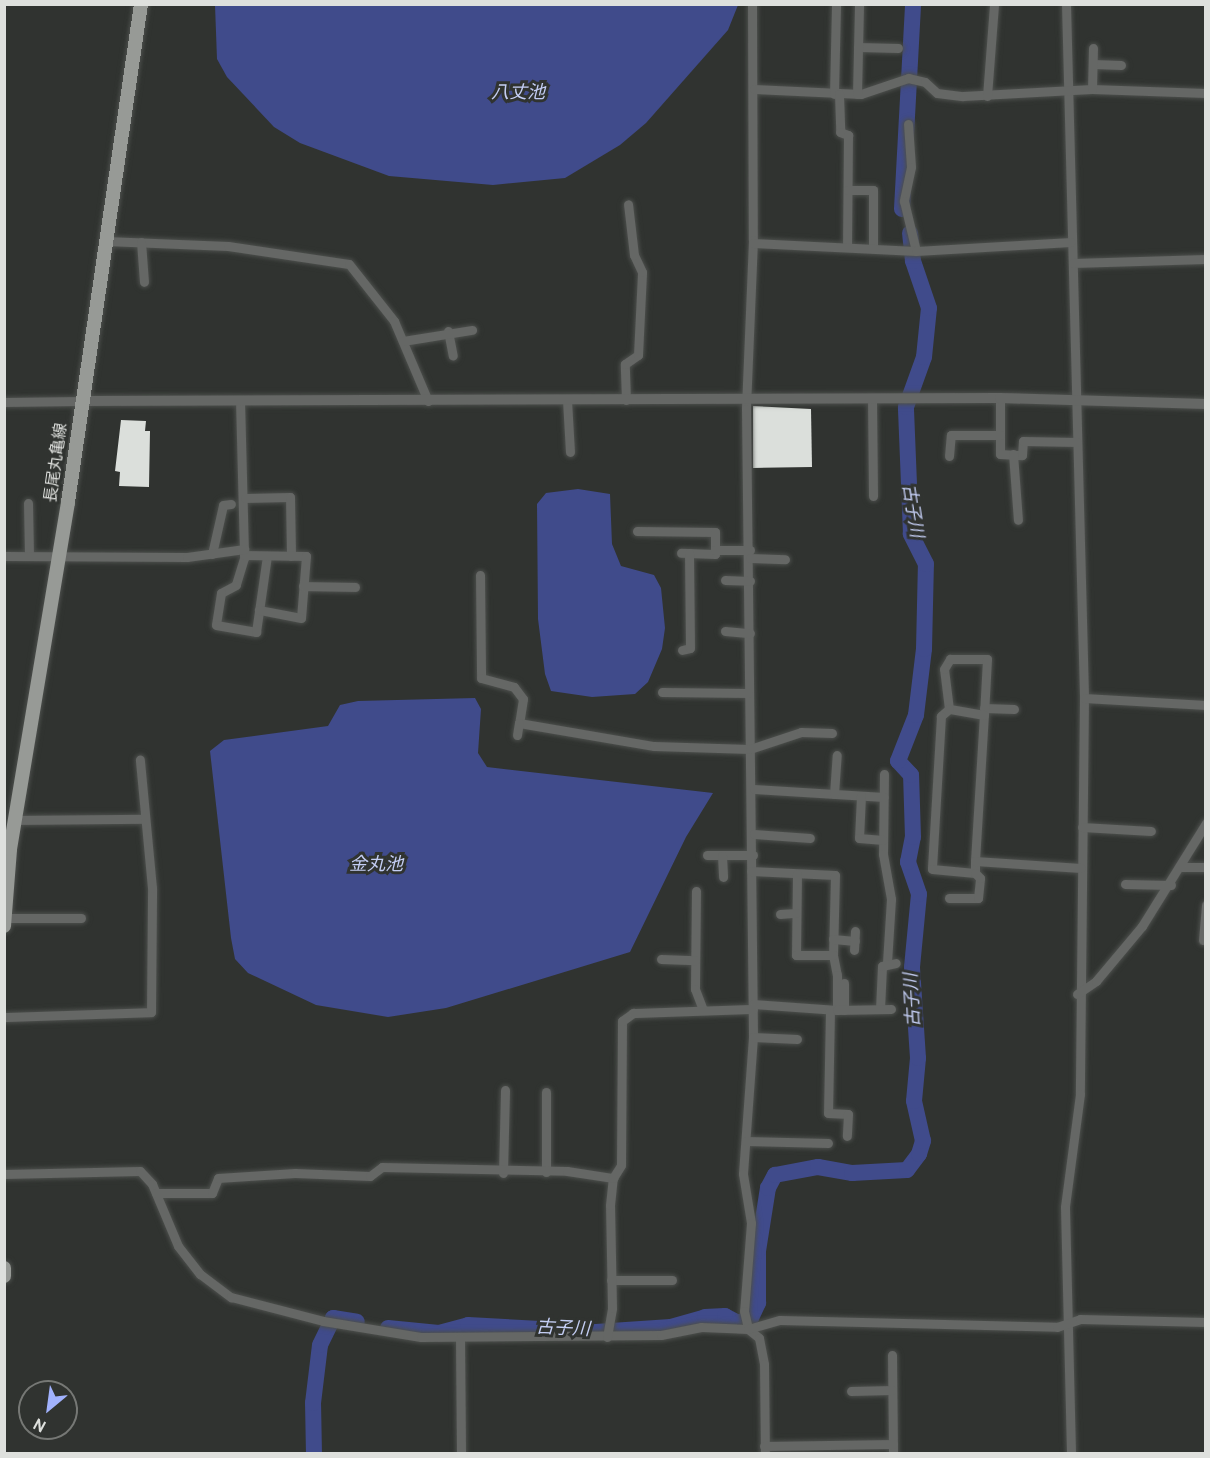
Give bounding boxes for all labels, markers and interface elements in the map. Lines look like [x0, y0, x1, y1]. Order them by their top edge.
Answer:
water label: 八丈池 [491, 83, 545, 105]
street label: 長尾丸亀線 [42, 422, 72, 504]
water label: 古子川 [896, 483, 926, 539]
water label: 金丸池 [349, 855, 403, 877]
water label: 古子川 [902, 972, 926, 1028]
water label: 古子川 [535, 1318, 591, 1342]
north arrow [18, 1380, 78, 1440]
text: N [30, 1412, 50, 1436]

